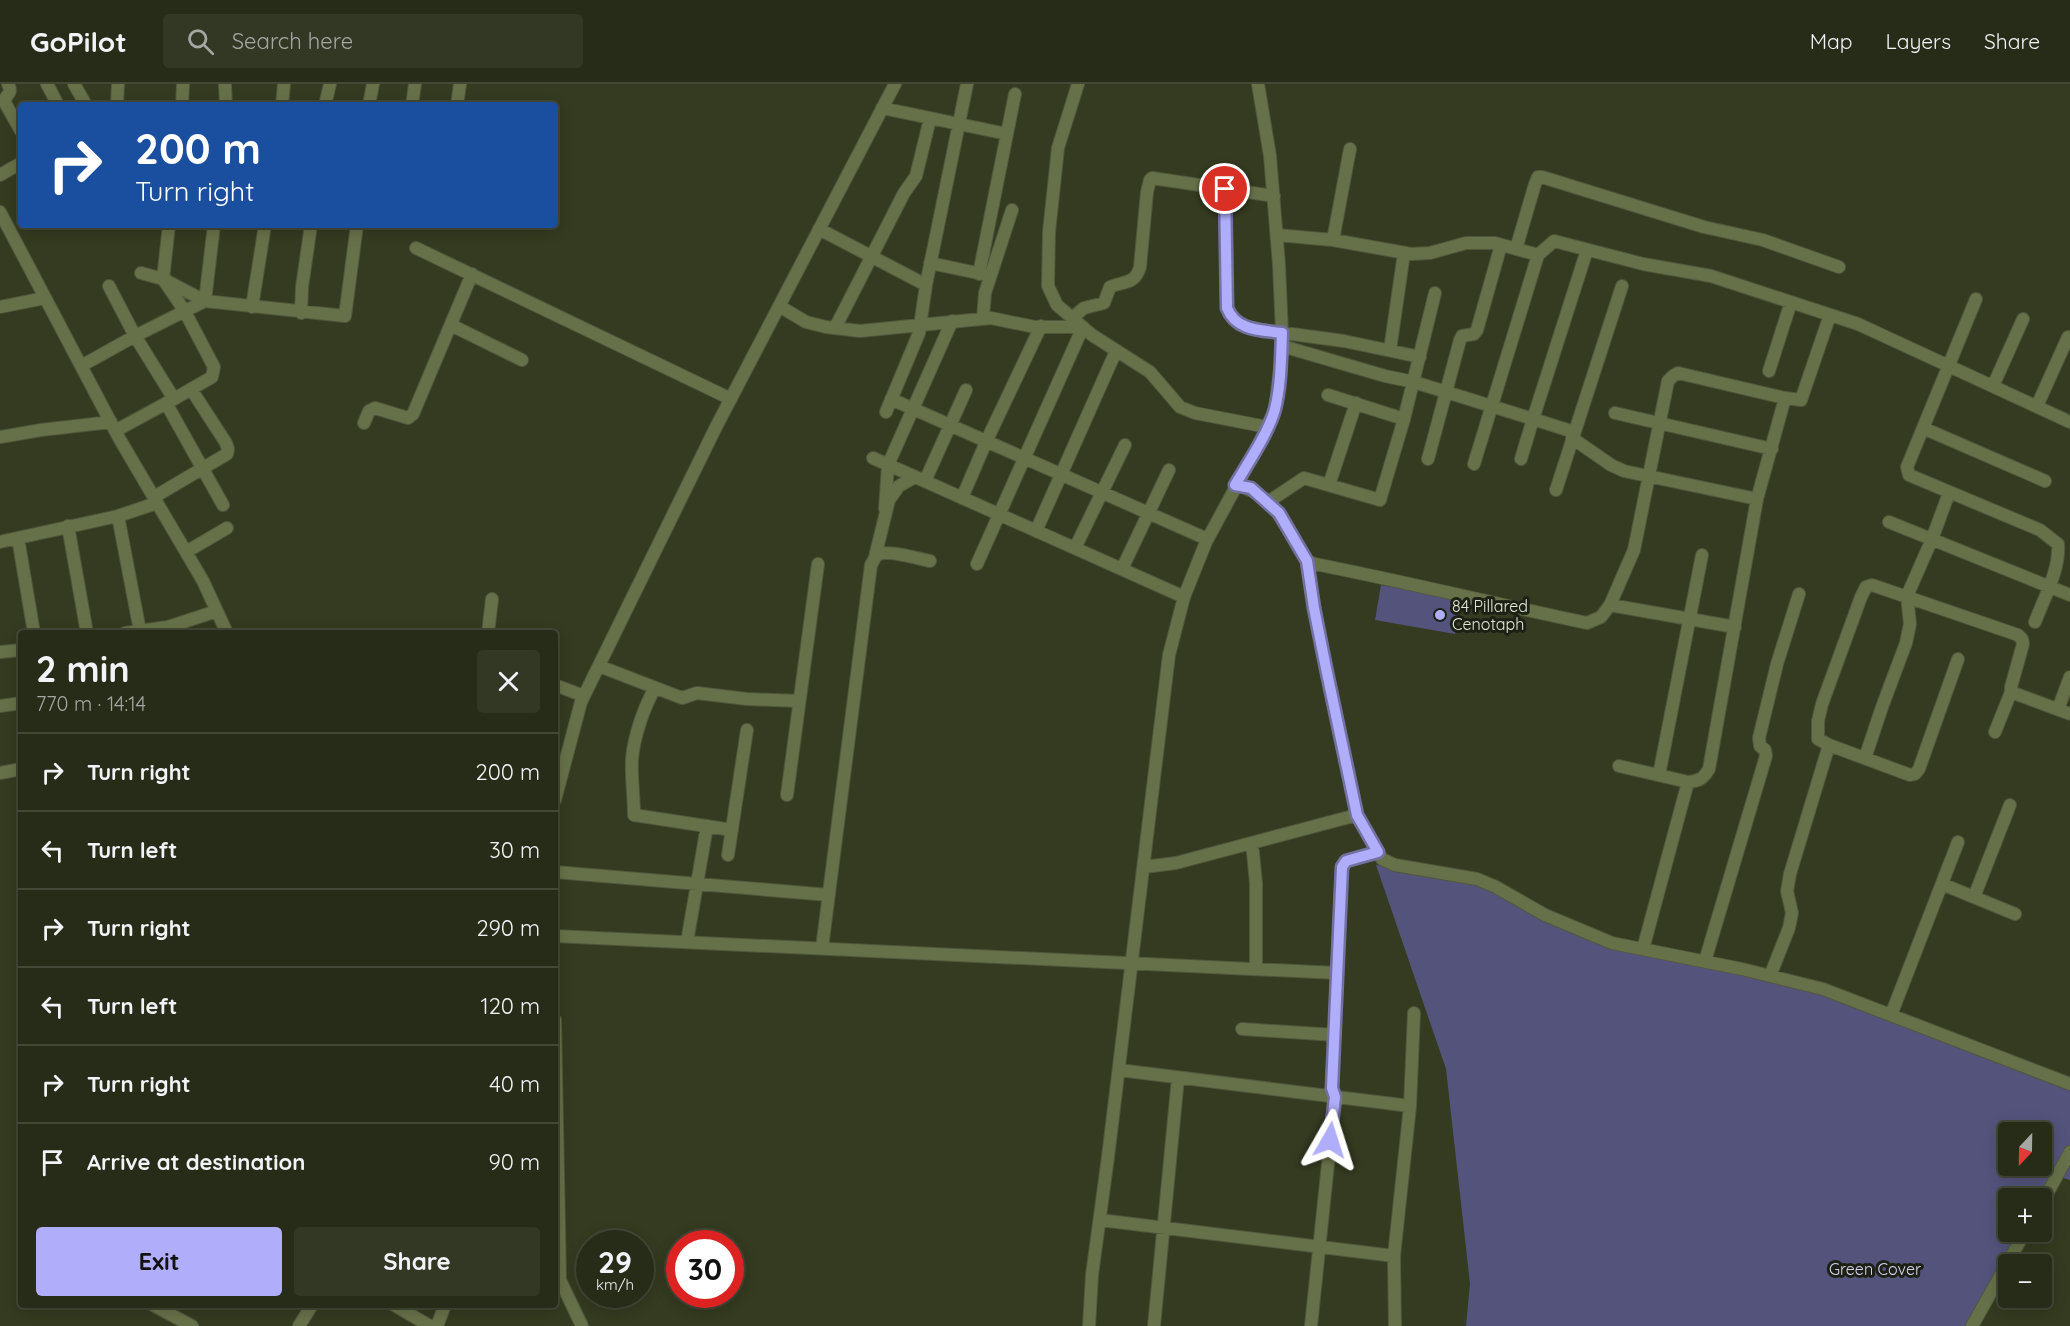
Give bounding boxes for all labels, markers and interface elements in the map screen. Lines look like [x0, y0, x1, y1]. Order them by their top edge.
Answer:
search box [163, 14, 583, 68]
text: GoPilot [30, 24, 127, 59]
icon: search [184, 25, 217, 58]
text: Search here [232, 27, 353, 55]
text: Map [1810, 28, 1853, 54]
text: Layers [1886, 28, 1951, 54]
text: Share [1984, 28, 2040, 54]
text: 200 m [135, 122, 261, 175]
icon: right [36, 126, 114, 204]
pin [1199, 163, 1250, 214]
icon: arrive [1208, 172, 1241, 205]
text: Turn right [135, 174, 254, 208]
place label: 84 Pillared Cenotaph [1452, 596, 1528, 634]
marker: 84 Pillared Cenotaph [1433, 608, 1447, 622]
text: 2 min [36, 646, 130, 691]
button: close [477, 650, 540, 713]
text: 770 m · 14:14 [36, 691, 146, 716]
icon: right [36, 756, 69, 789]
text: Turn right [87, 758, 191, 786]
text: 200 m [476, 758, 540, 786]
icon: left [36, 834, 69, 867]
text: Turn left [87, 836, 177, 864]
text: 30 m [489, 836, 540, 864]
icon: right [36, 912, 69, 945]
text: Turn right [87, 914, 191, 942]
text: 290 m [476, 914, 540, 942]
icon: left [36, 990, 69, 1023]
text: Turn left [87, 992, 177, 1020]
text: 120 m [481, 992, 540, 1020]
icon: right [36, 1068, 69, 1101]
text: Turn right [87, 1070, 191, 1098]
text: 40 m [489, 1070, 540, 1098]
position arrow [1298, 1108, 1362, 1172]
north arrow [1998, 1122, 2052, 1176]
map controls [1998, 1122, 2052, 1308]
icon: arrive [36, 1146, 69, 1179]
text: Arrive at destination [87, 1148, 305, 1176]
text: 90 m [489, 1148, 540, 1176]
button: + [1998, 1188, 2052, 1242]
button: Exit [36, 1227, 282, 1296]
button: Share [294, 1227, 540, 1296]
speed limit sign: 30 [666, 1230, 744, 1308]
text: 29 [598, 1243, 632, 1281]
button: − [1998, 1254, 2052, 1308]
park label: Green Cover [1829, 1259, 1921, 1279]
text: km/h [596, 1275, 634, 1294]

